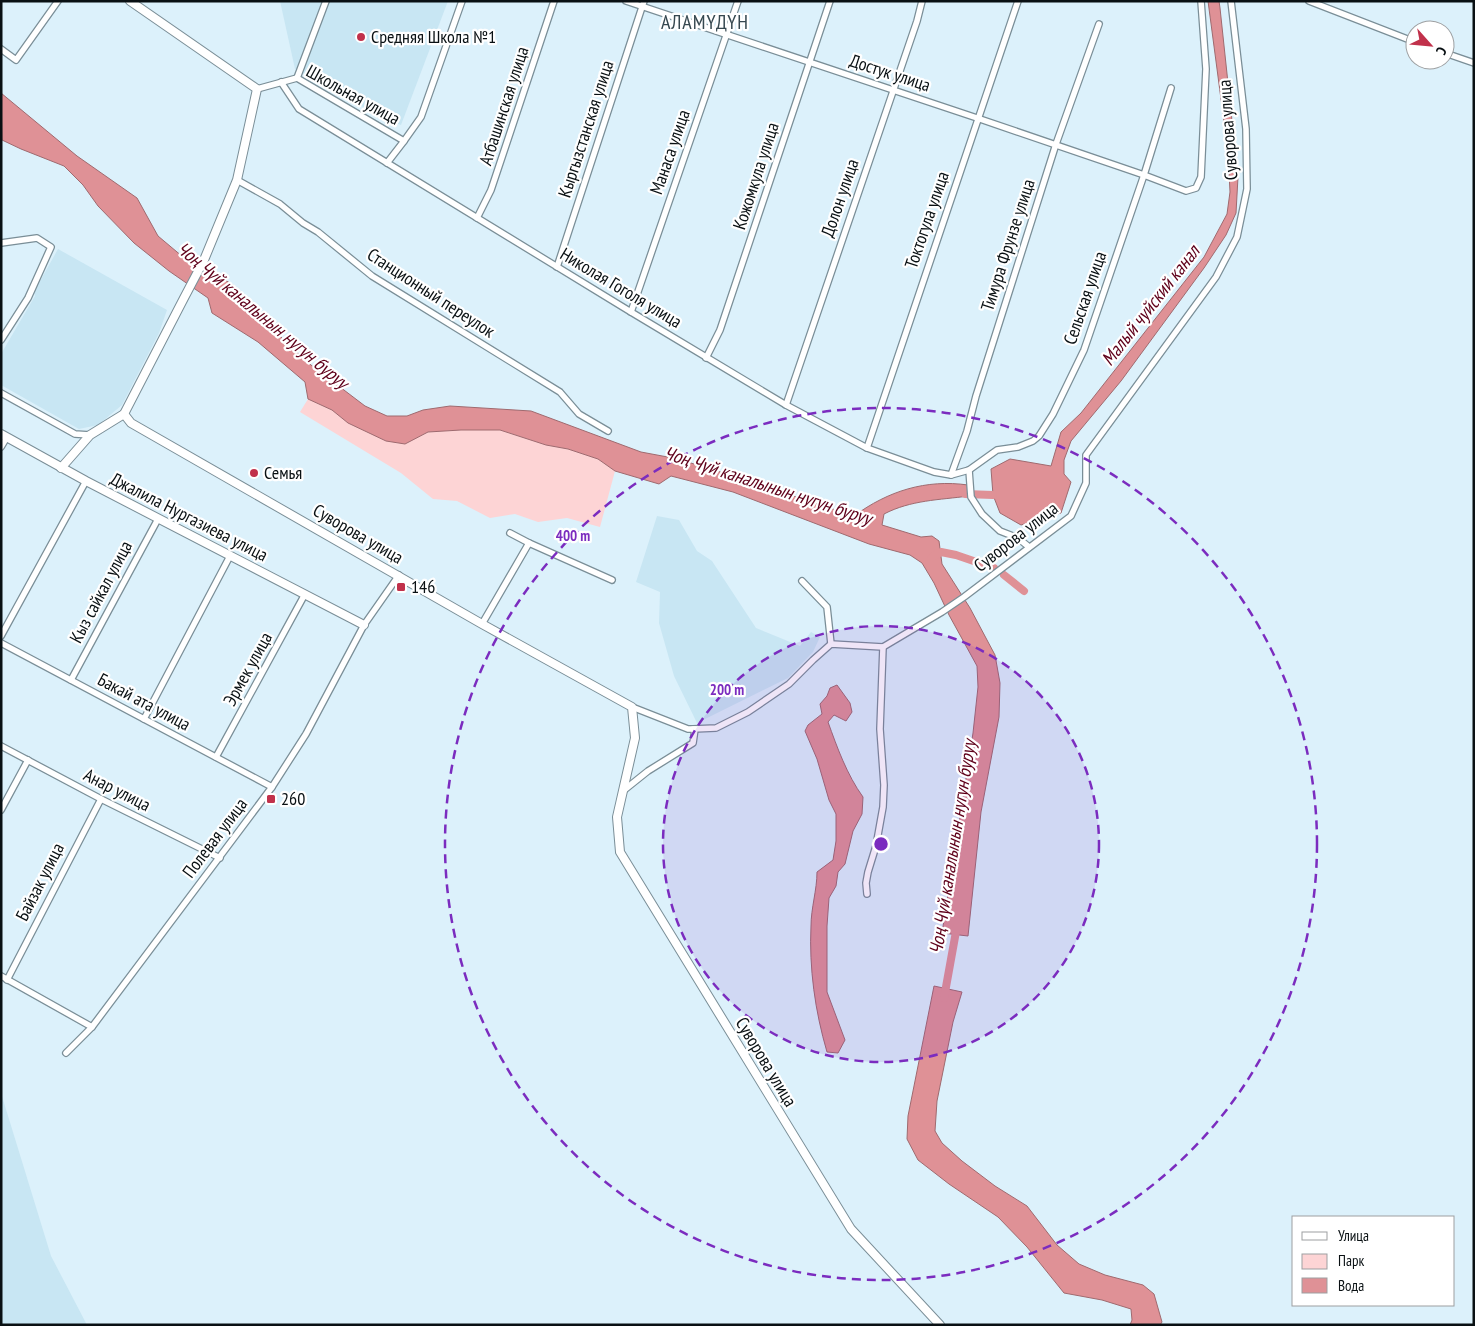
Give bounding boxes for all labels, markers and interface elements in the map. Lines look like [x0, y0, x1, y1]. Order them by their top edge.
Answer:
district label: АЛАМҮДҮН [661, 9, 749, 35]
north arrow [1405, 20, 1455, 70]
place label: Средняя Школа №1 [371, 25, 496, 48]
marker: Средняя Школа №1 [355, 31, 367, 43]
street label: Атбашинская улица [474, 44, 534, 168]
text: С [1432, 44, 1451, 58]
street label: Достук улица [847, 49, 933, 96]
street label: Кыргызстанская улица [553, 57, 619, 200]
street label: Школьная улица [302, 59, 404, 130]
street label: Суворова улица [1213, 79, 1242, 181]
street label: Манаса улица [644, 107, 695, 197]
street label: Кожомкула улица [727, 119, 784, 232]
street label: Долон улица [816, 156, 864, 240]
street label: Токтогула улица [899, 168, 954, 271]
street label: Тимура Фрунзе улица [975, 176, 1040, 314]
water label: Чоң Чүй каналынын нугун буруу [172, 236, 356, 396]
water label: Малый чуйский канал [1095, 239, 1205, 370]
street label: Николая Гоголя улица [556, 242, 686, 333]
street label: Станционный переулок [363, 243, 499, 342]
street label: Сельская улица [1058, 248, 1111, 347]
water label: Чоң Чүй каналынын нугун буруу [661, 440, 877, 531]
place label: Семья [264, 461, 302, 484]
street label: Джалила Нургазиева улица [107, 467, 272, 566]
marker: Семья [248, 467, 260, 479]
street label: Суворова улица [969, 497, 1062, 577]
street label: Суворова улица [309, 498, 408, 569]
text: 400 m [556, 526, 590, 545]
street label: Кыз сайкал улица [64, 537, 137, 647]
place label: 146 [411, 575, 435, 598]
marker: 146 [395, 581, 407, 593]
street label: Эрмек улица [218, 628, 277, 710]
street label: Бакай ата улица [94, 667, 195, 736]
text: 200 m [710, 680, 744, 699]
water label: Чоң Чүй каналынын нугун буруу [923, 735, 981, 956]
street label: Анар улица [80, 763, 155, 816]
place label: 260 [281, 787, 305, 810]
street label: Полевая улица [177, 793, 252, 882]
marker: 260 [265, 793, 277, 805]
centre of rings [872, 835, 890, 853]
street label: Байзак улица [10, 839, 69, 925]
street label: Суворова улица [731, 1013, 802, 1111]
legend [1292, 1216, 1455, 1306]
text: Улица [1338, 1226, 1369, 1245]
text: Парк [1338, 1251, 1364, 1270]
text: Вода [1338, 1276, 1364, 1295]

